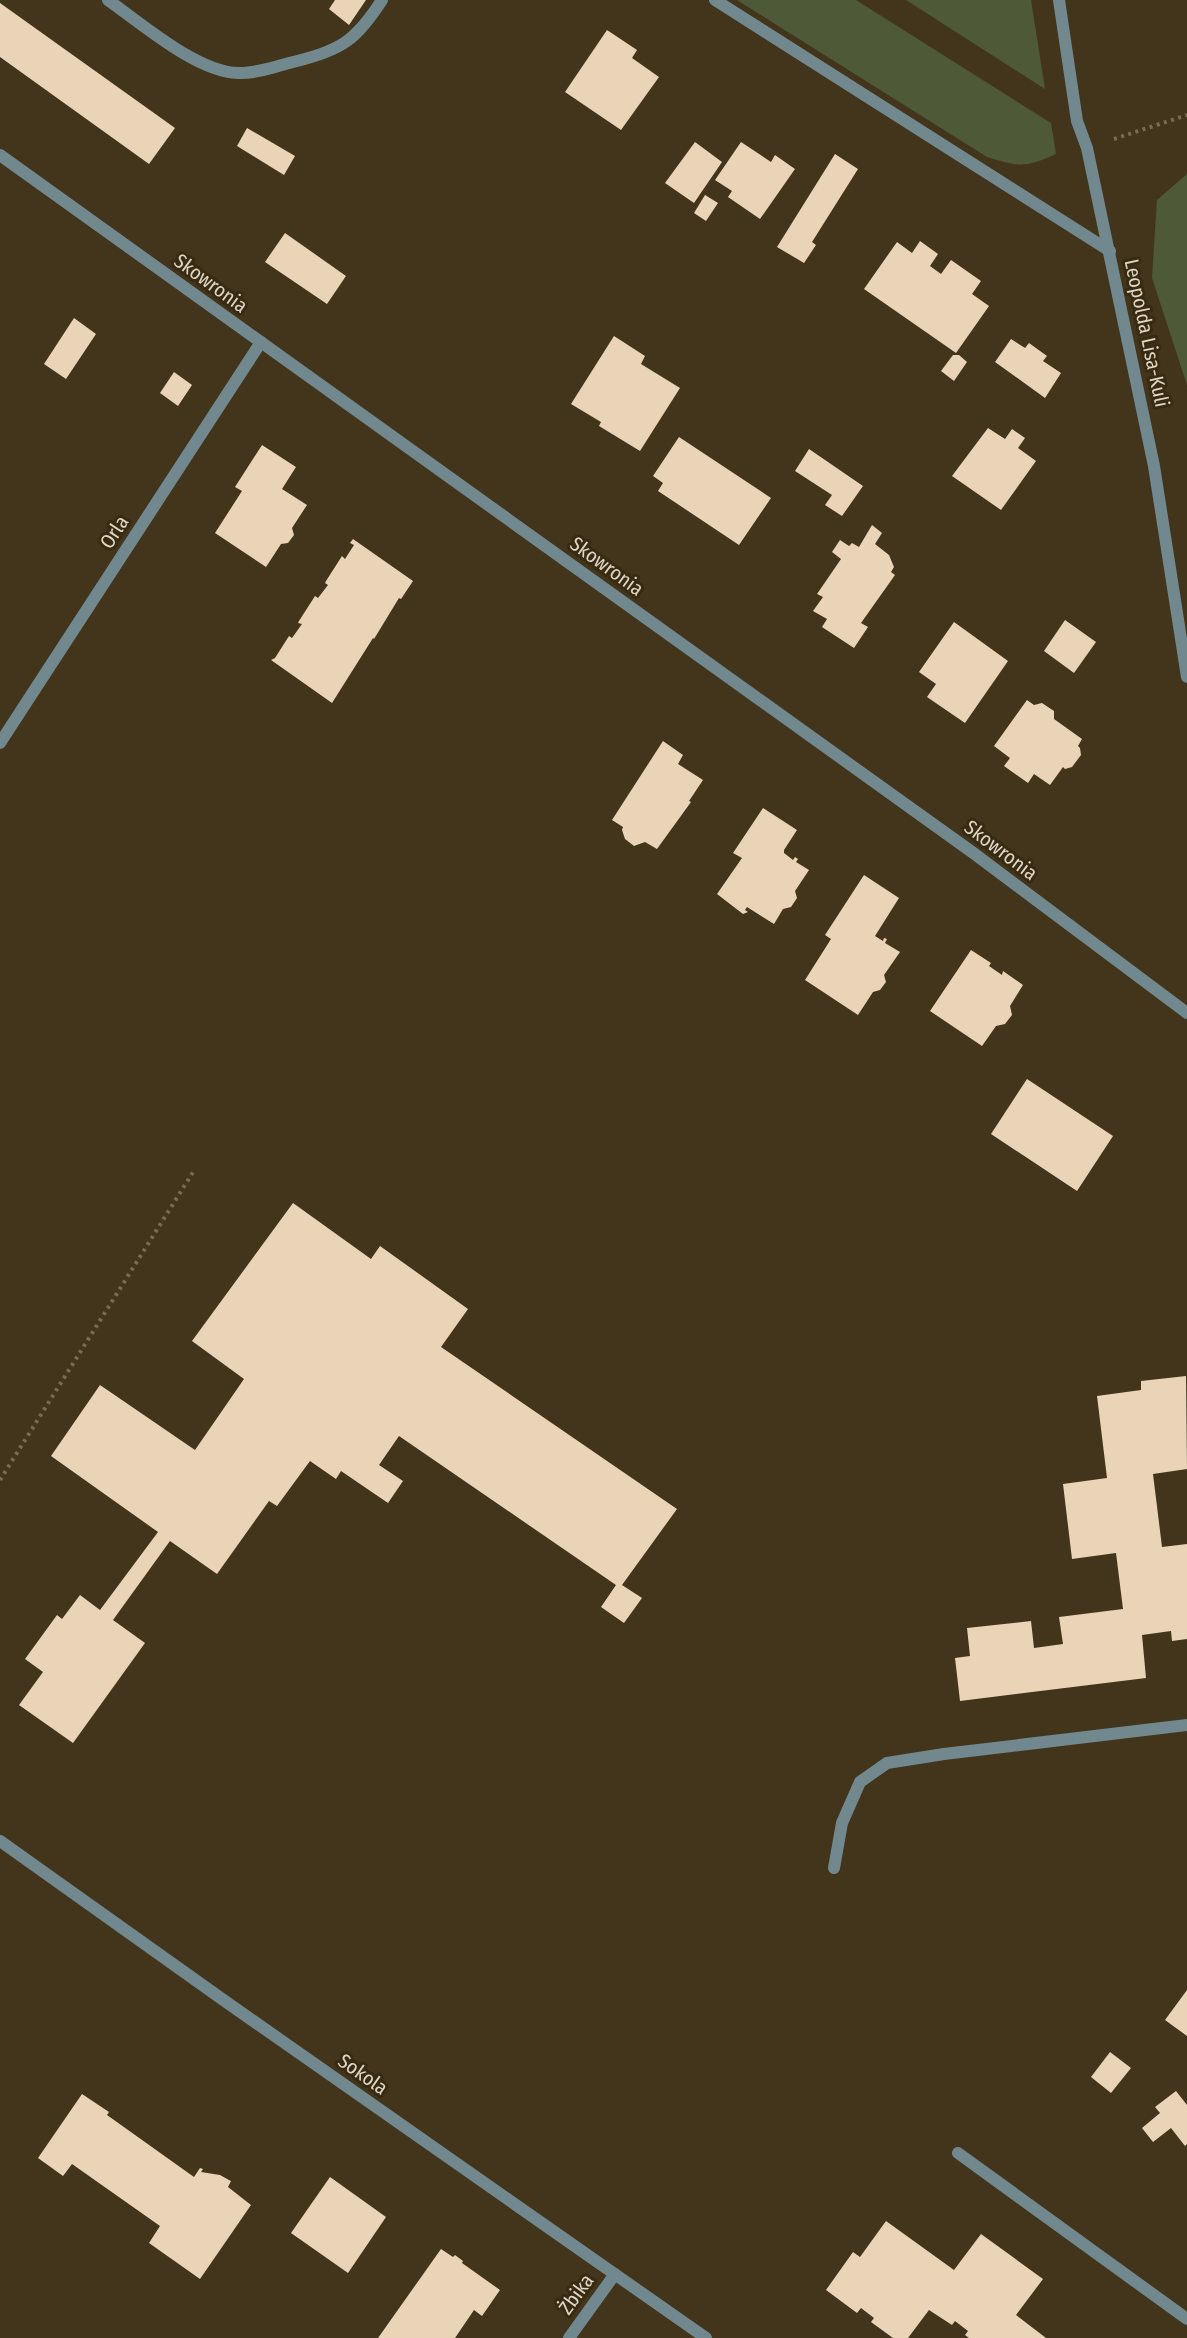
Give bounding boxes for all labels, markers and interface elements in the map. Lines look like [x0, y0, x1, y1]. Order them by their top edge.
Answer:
street label: Skowronia [170, 248, 252, 318]
street label: Leopolda Lisa-Kuli [1120, 257, 1174, 409]
street label: Orla [95, 511, 133, 553]
street label: Skowronia [566, 531, 648, 601]
street label: Skowronia [960, 815, 1042, 885]
street label: Sokola [334, 2048, 392, 2100]
street label: Żbika [553, 2269, 599, 2319]

